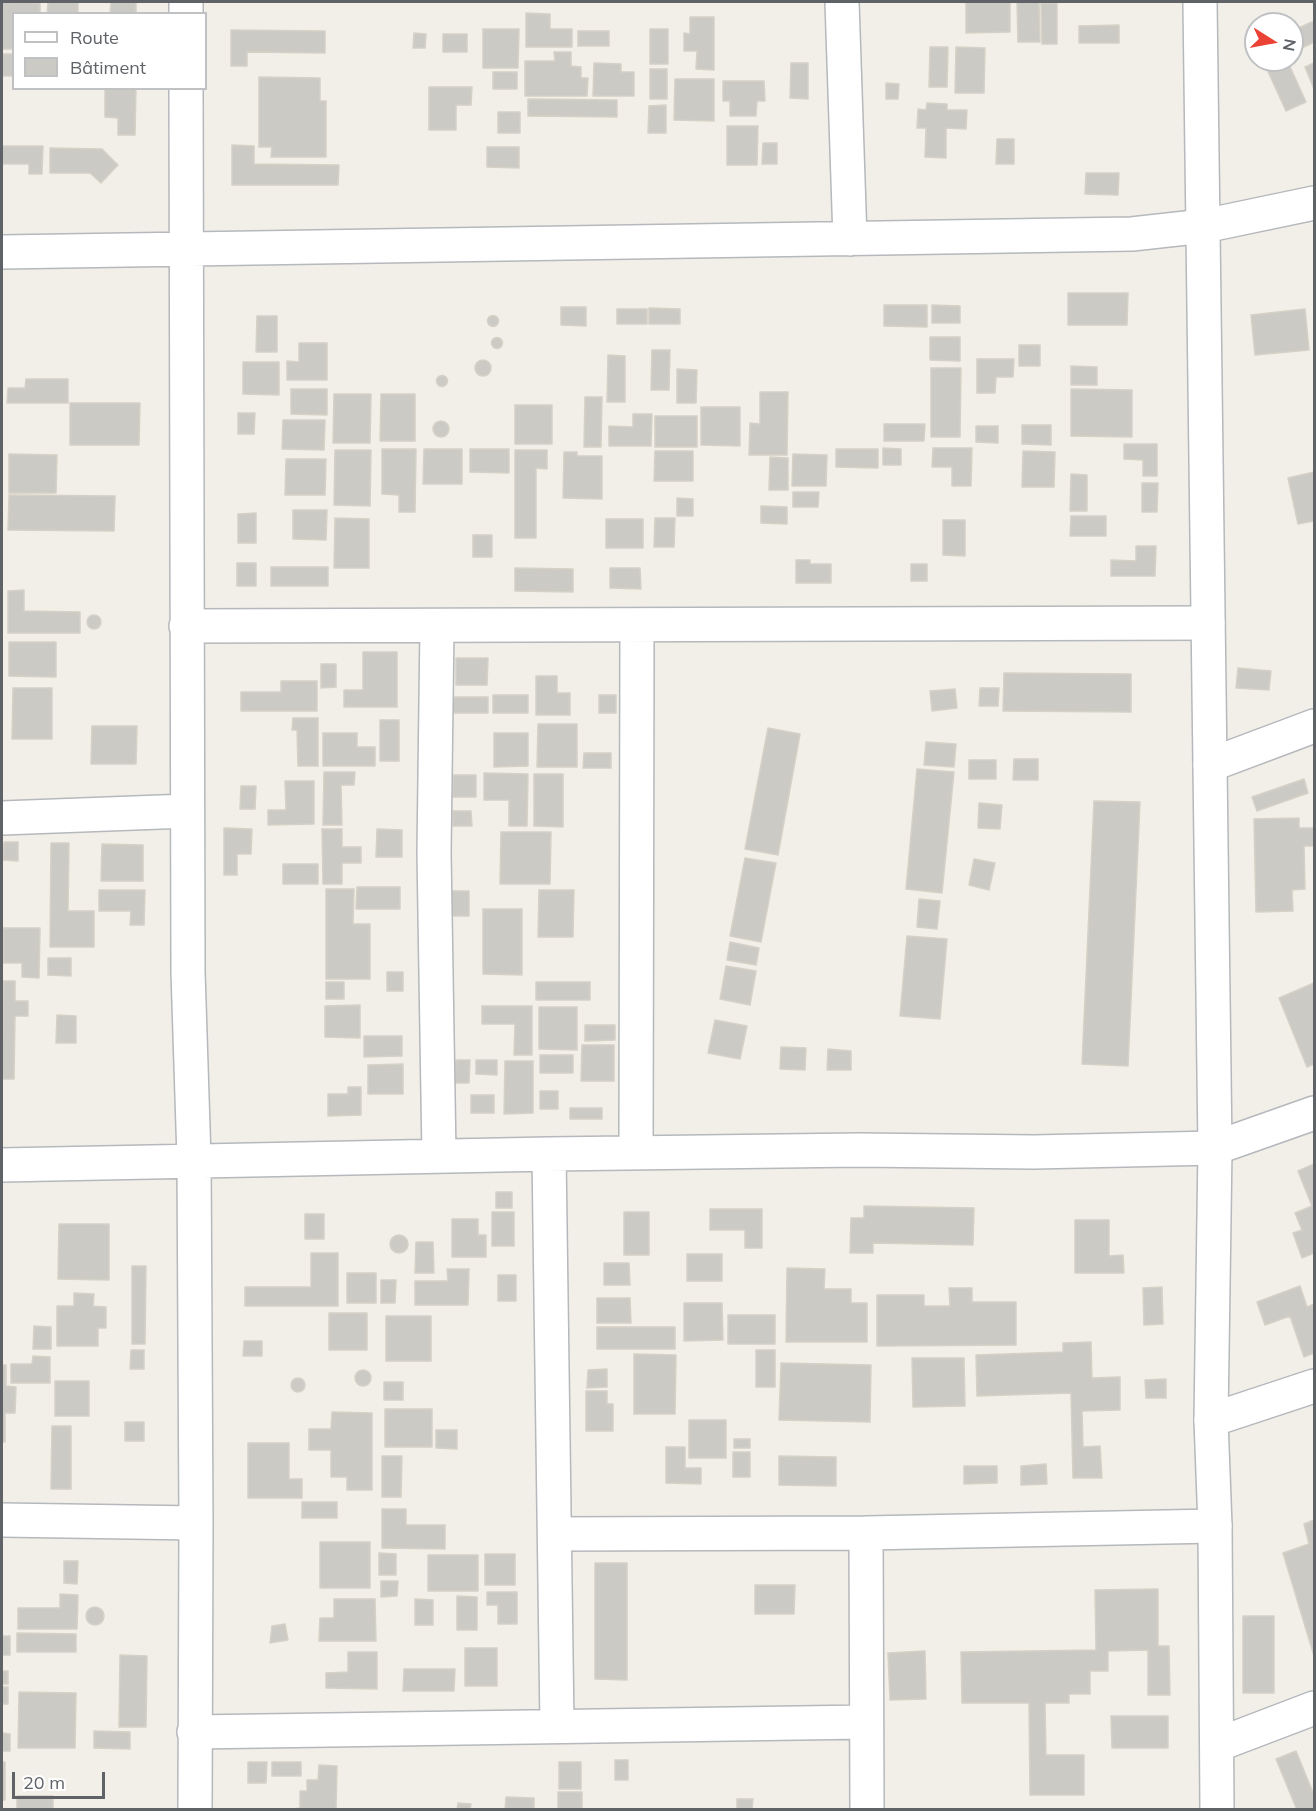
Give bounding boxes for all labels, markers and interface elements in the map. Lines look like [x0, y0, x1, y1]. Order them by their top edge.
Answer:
legend [12, 12, 207, 90]
north arrow [1244, 12, 1304, 72]
text: Route [70, 26, 119, 49]
text: N [1279, 37, 1301, 53]
text: Bâtiment [70, 56, 146, 79]
scale bar [15, 1760, 108, 1798]
text: 20 m [23, 1771, 65, 1794]

